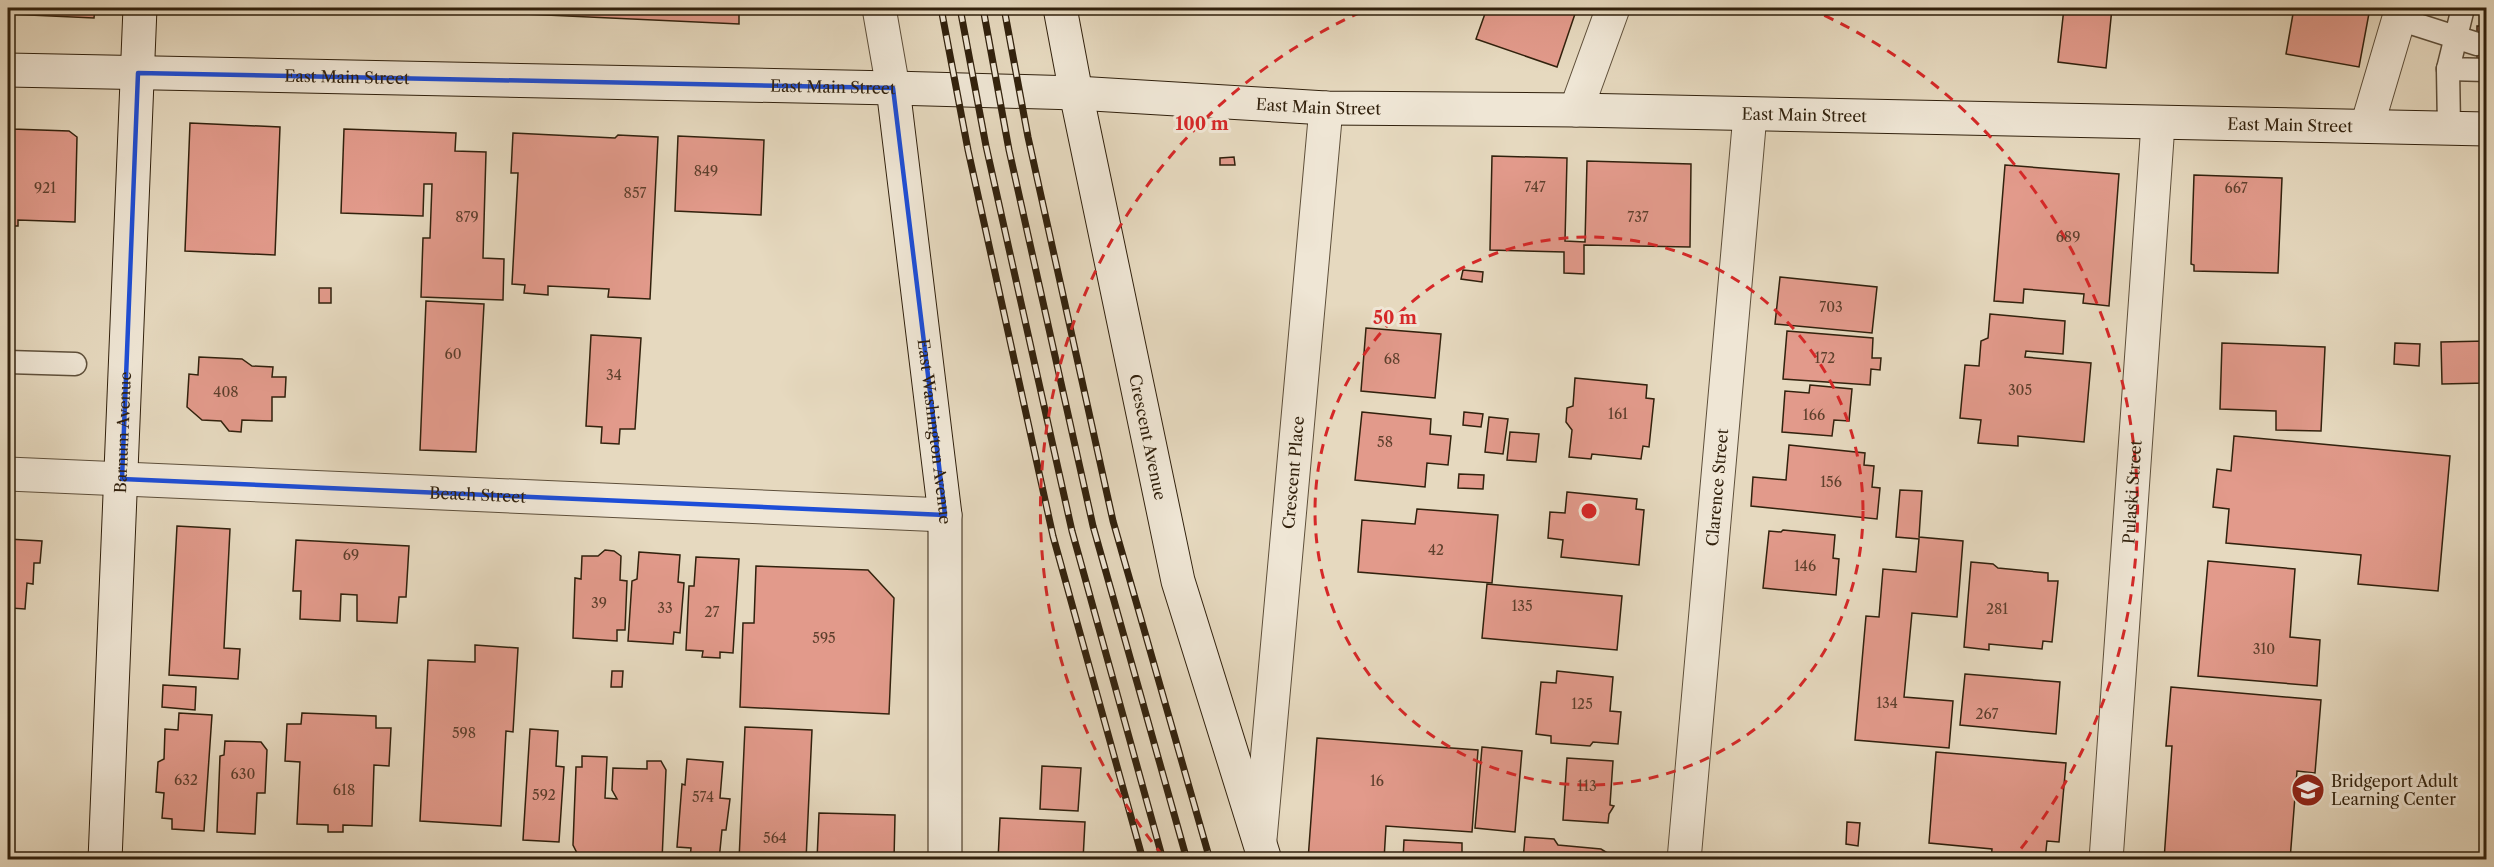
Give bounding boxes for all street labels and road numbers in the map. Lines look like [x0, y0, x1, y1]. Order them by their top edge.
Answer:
street label: East Main Street [284, 66, 410, 88]
street label: East Main Street [770, 76, 896, 98]
street label: East Main Street [1255, 94, 1381, 118]
street label: East Main Street [1741, 103, 1867, 126]
street label: East Main Street [2227, 114, 2353, 136]
street label: East Washington Avenue [914, 338, 955, 524]
street label: Barnum Avenue [110, 371, 135, 494]
street label: Crescent Avenue [1125, 372, 1171, 502]
street label: Crescent Place [1278, 415, 1308, 530]
street label: Clarence Street [1702, 427, 1732, 547]
street label: Pulaski Street [2118, 439, 2146, 545]
street label: Beach Street [429, 482, 527, 507]

